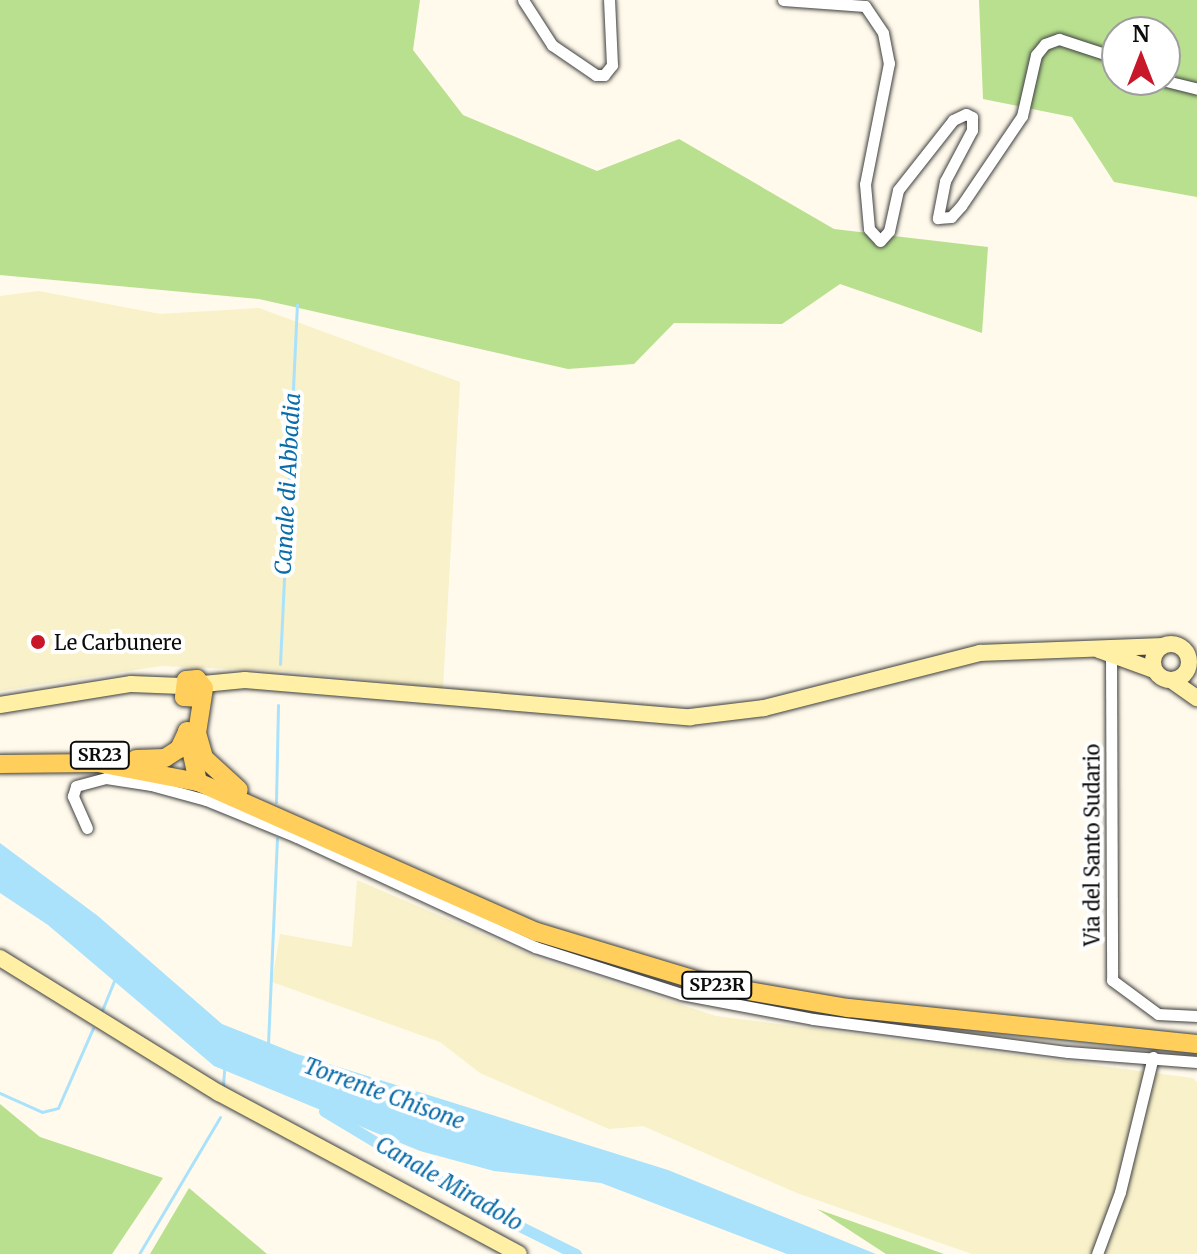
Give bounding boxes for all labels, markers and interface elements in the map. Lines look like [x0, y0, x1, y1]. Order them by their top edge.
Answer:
north arrow [1101, 16, 1181, 96]
text: N [1132, 20, 1150, 48]
water label: Canale di Abbadia [270, 392, 306, 576]
place label: Le Carbunere [54, 630, 182, 654]
marker: Le Carbunere [29, 633, 47, 651]
road number: SR23 [68, 741, 132, 769]
street label: Via del Santo Sudario [1080, 744, 1104, 946]
road number: SP23R [681, 971, 753, 999]
water label: Torrente Chisone [300, 1053, 468, 1135]
water label: Canale Miradolo [371, 1131, 527, 1237]

